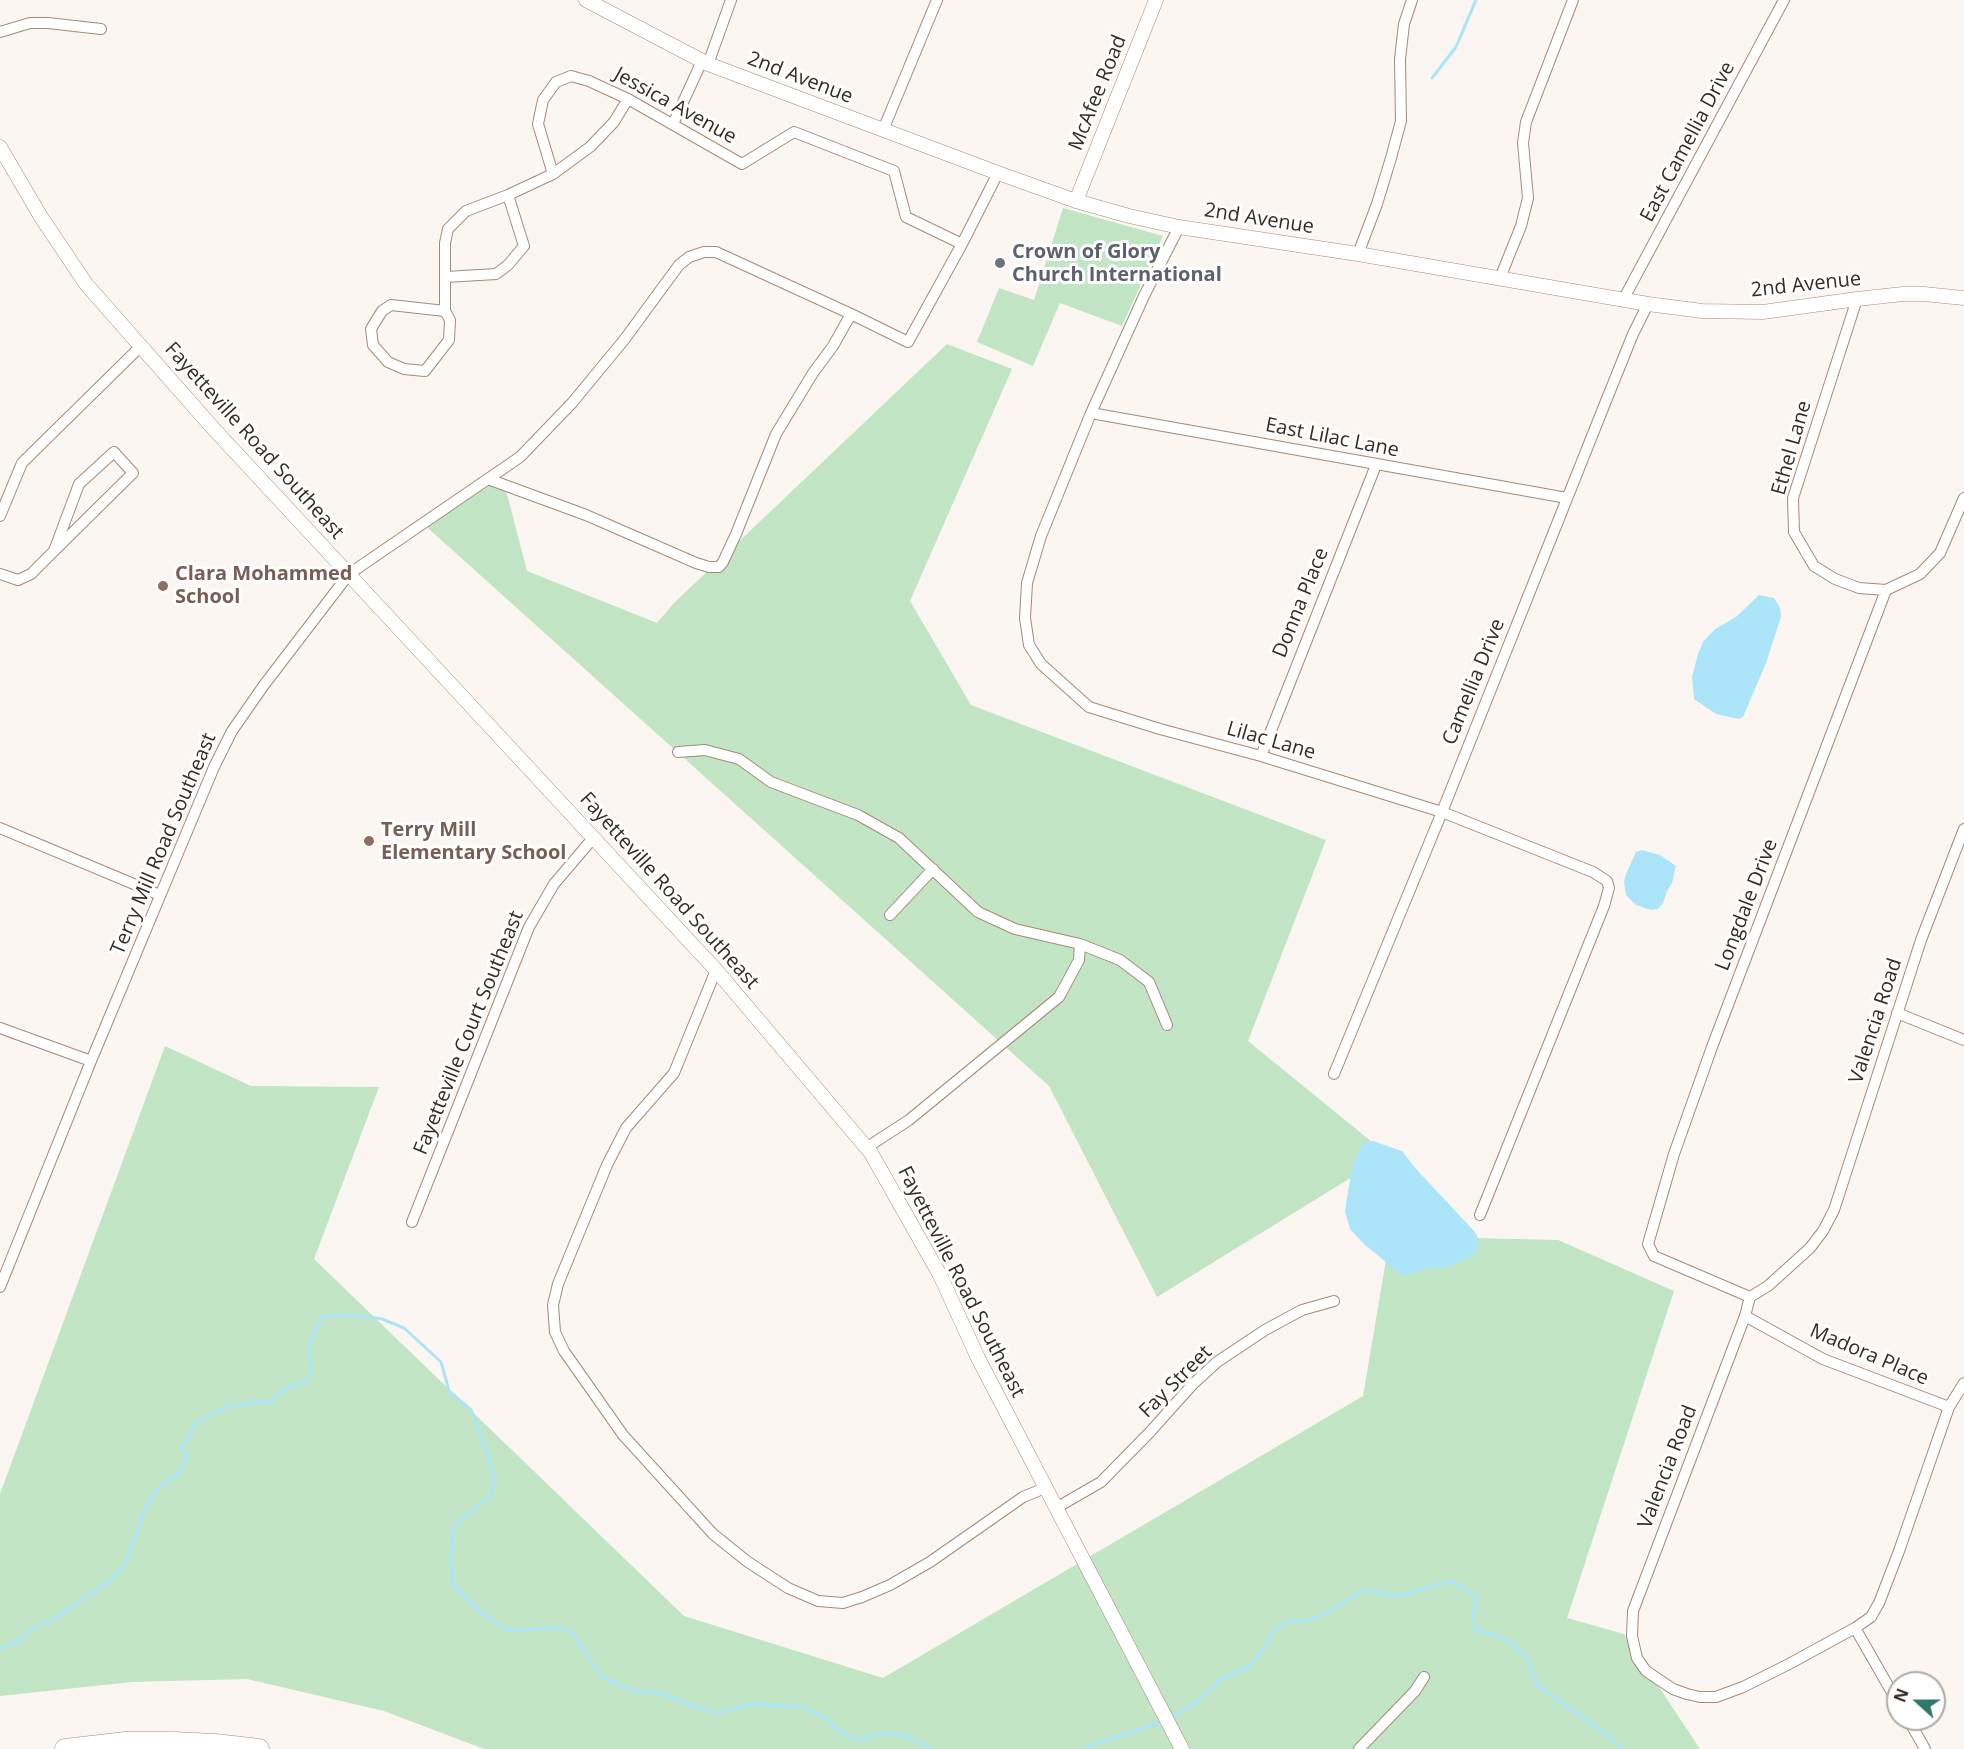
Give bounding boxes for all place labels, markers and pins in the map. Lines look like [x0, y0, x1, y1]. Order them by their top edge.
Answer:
place label: Crown of Glory Church International [1012, 240, 1222, 287]
marker: Crown of Glory Church International [993, 256, 1007, 270]
place label: Clara Mohammed School [175, 562, 352, 609]
marker: Clara Mohammed School [156, 579, 170, 593]
place label: Terry Mill Elementary School [381, 818, 566, 865]
marker: Terry Mill Elementary School [362, 834, 376, 848]

